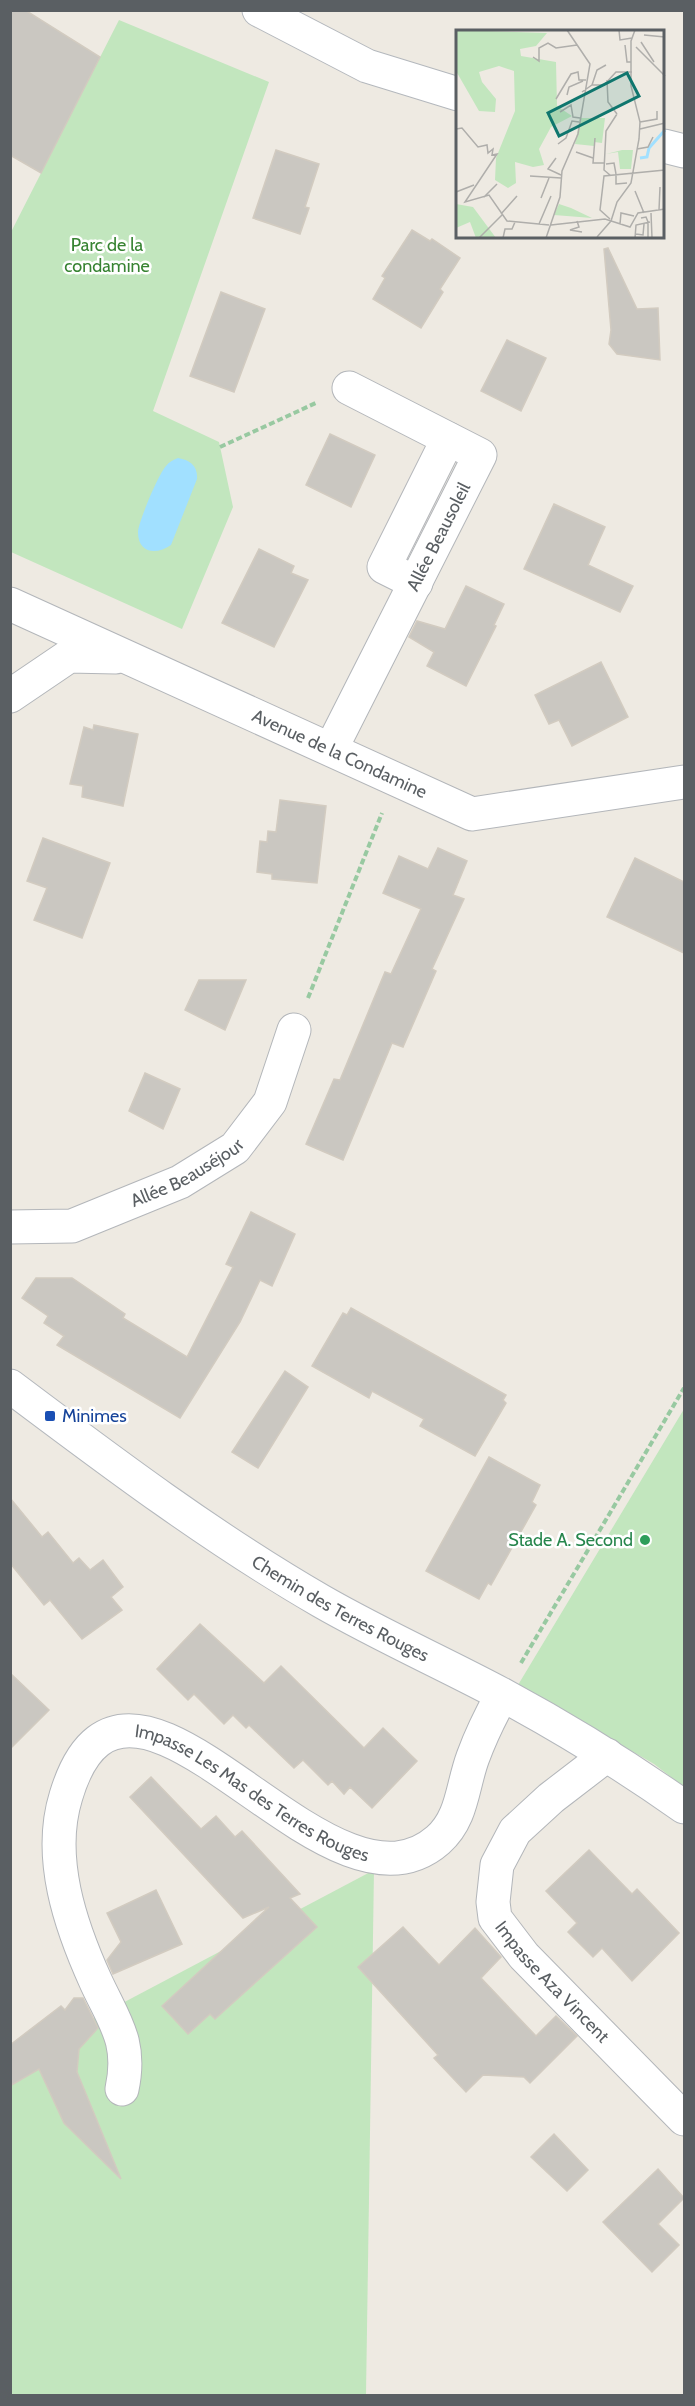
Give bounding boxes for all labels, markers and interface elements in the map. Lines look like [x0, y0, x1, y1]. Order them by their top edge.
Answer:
inset map [456, 30, 665, 238]
park label: Parc de la condamine [64, 234, 150, 277]
street label: Allée Beausoleil [402, 478, 476, 595]
street label: Avenue de la Condamine [249, 705, 430, 803]
street label: Allée Beauséjour [127, 1134, 249, 1212]
place label: Minimes [62, 1405, 127, 1427]
marker: Minimes [43, 1409, 57, 1423]
place label: Stade A. Second [508, 1529, 633, 1551]
marker: Stade A. Second [638, 1533, 652, 1547]
street label: Chemin des Terres Rouges [248, 1551, 433, 1667]
street label: Impasse Les Mas des Terres Rouges [134, 1720, 371, 1866]
street label: Impasse Aza Vincent [490, 1917, 614, 2047]

